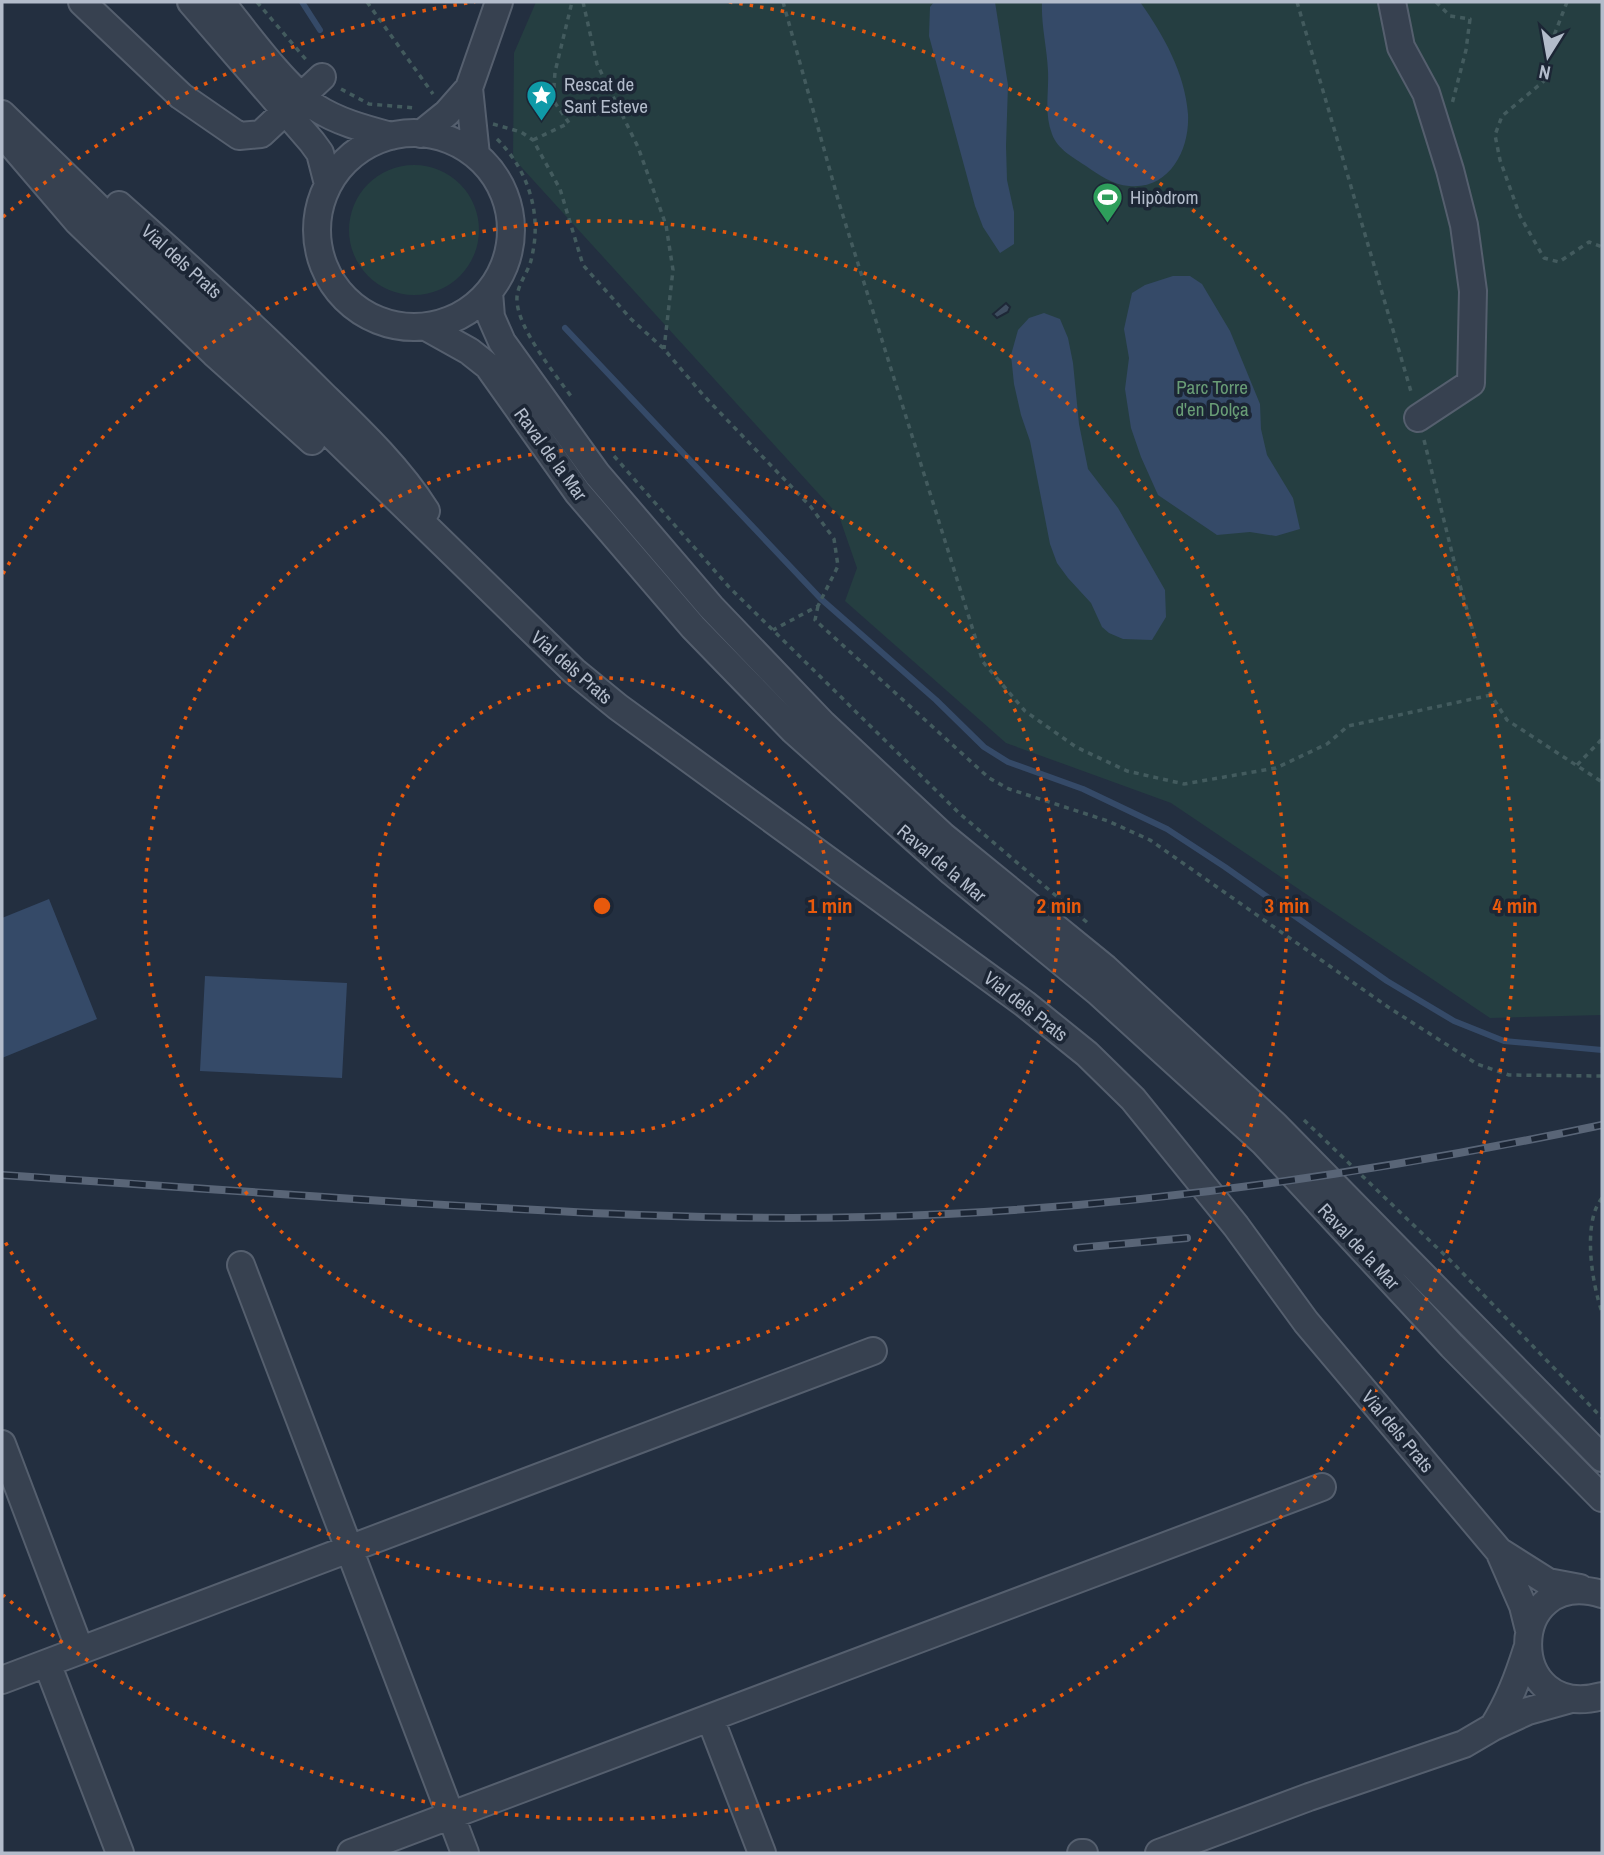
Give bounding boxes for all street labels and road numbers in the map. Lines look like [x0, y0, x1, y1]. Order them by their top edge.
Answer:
street label: Vial dels Prats [136, 218, 228, 304]
street label: Raval de la Mar [508, 402, 594, 506]
street label: Vial dels Prats [526, 624, 618, 710]
street label: Raval de la Mar [892, 818, 993, 909]
street label: Vial dels Prats [979, 965, 1074, 1047]
street label: Raval de la Mar [1312, 1197, 1406, 1295]
street label: Vial dels Prats [1356, 1384, 1440, 1478]

